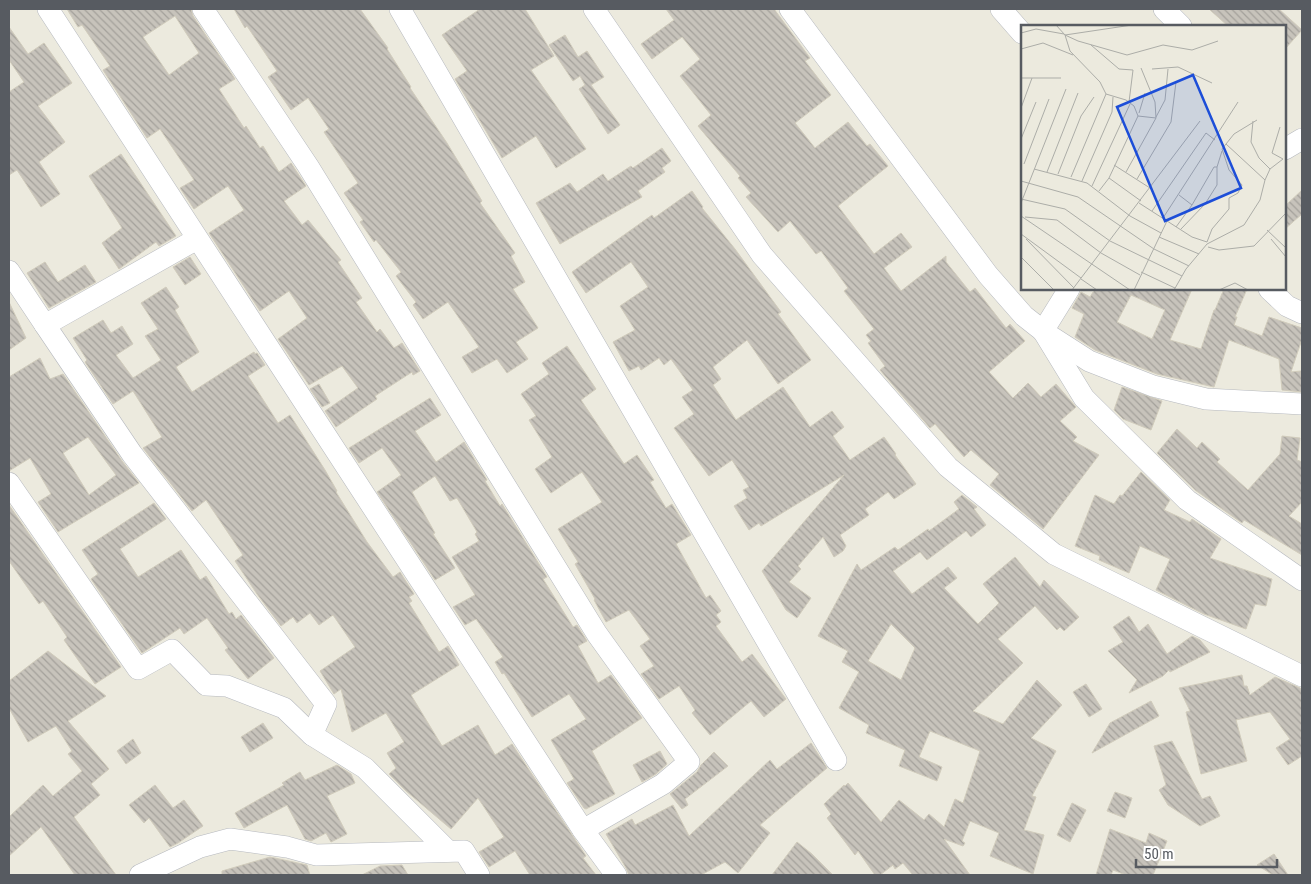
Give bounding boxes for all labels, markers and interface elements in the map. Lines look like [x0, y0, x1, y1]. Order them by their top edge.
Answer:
inset map [1021, 25, 1286, 290]
scale bar [1136, 836, 1277, 868]
text: 50 m [1144, 845, 1174, 863]

